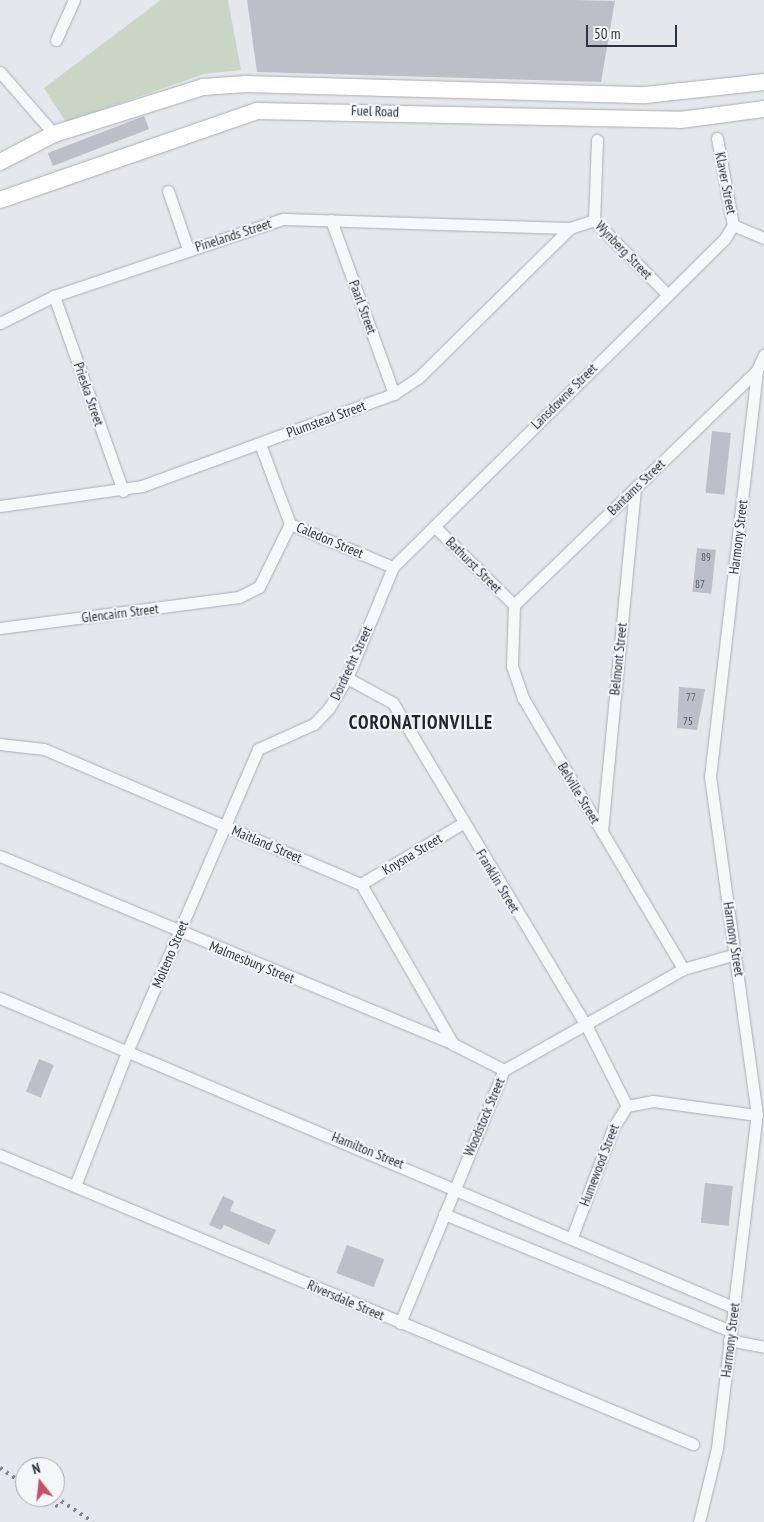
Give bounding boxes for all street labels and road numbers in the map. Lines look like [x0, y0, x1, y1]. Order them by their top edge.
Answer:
street label: Fuel Road [351, 102, 399, 120]
street label: Klaver Street [712, 151, 740, 215]
street label: Pinelands Street [193, 215, 273, 255]
street label: Wynberg Street [592, 217, 656, 283]
street label: Paarl Street [345, 278, 381, 336]
street label: Prieska Street [70, 360, 108, 428]
street label: Lansdowne Street [528, 360, 600, 432]
street label: Plumstead Street [284, 397, 368, 441]
street label: Bantams Street [604, 455, 668, 519]
street label: Harmony Street [725, 499, 751, 575]
street label: Caledon Street [294, 518, 366, 562]
street label: Bathurst Street [442, 533, 506, 597]
street label: Glencairn Street [80, 600, 160, 626]
street label: Belmont Street [606, 622, 630, 696]
street label: Dordrecht Street [327, 623, 375, 703]
street label: Belville Street [554, 759, 604, 827]
street label: Maitland Street [229, 822, 305, 866]
street label: Knysna Street [379, 830, 445, 878]
street label: Franklin Street [472, 846, 524, 916]
street label: Harmony Street [720, 900, 748, 978]
street label: Molteno Street [148, 918, 192, 990]
street label: Malmesbury Street [207, 937, 297, 987]
street label: Woodstock Street [460, 1075, 508, 1159]
street label: Humewood Street [576, 1122, 622, 1208]
street label: Hamilton Street [329, 1128, 407, 1172]
street label: Riversdale Street [305, 1276, 387, 1324]
street label: Harmony Street [717, 1302, 743, 1378]

